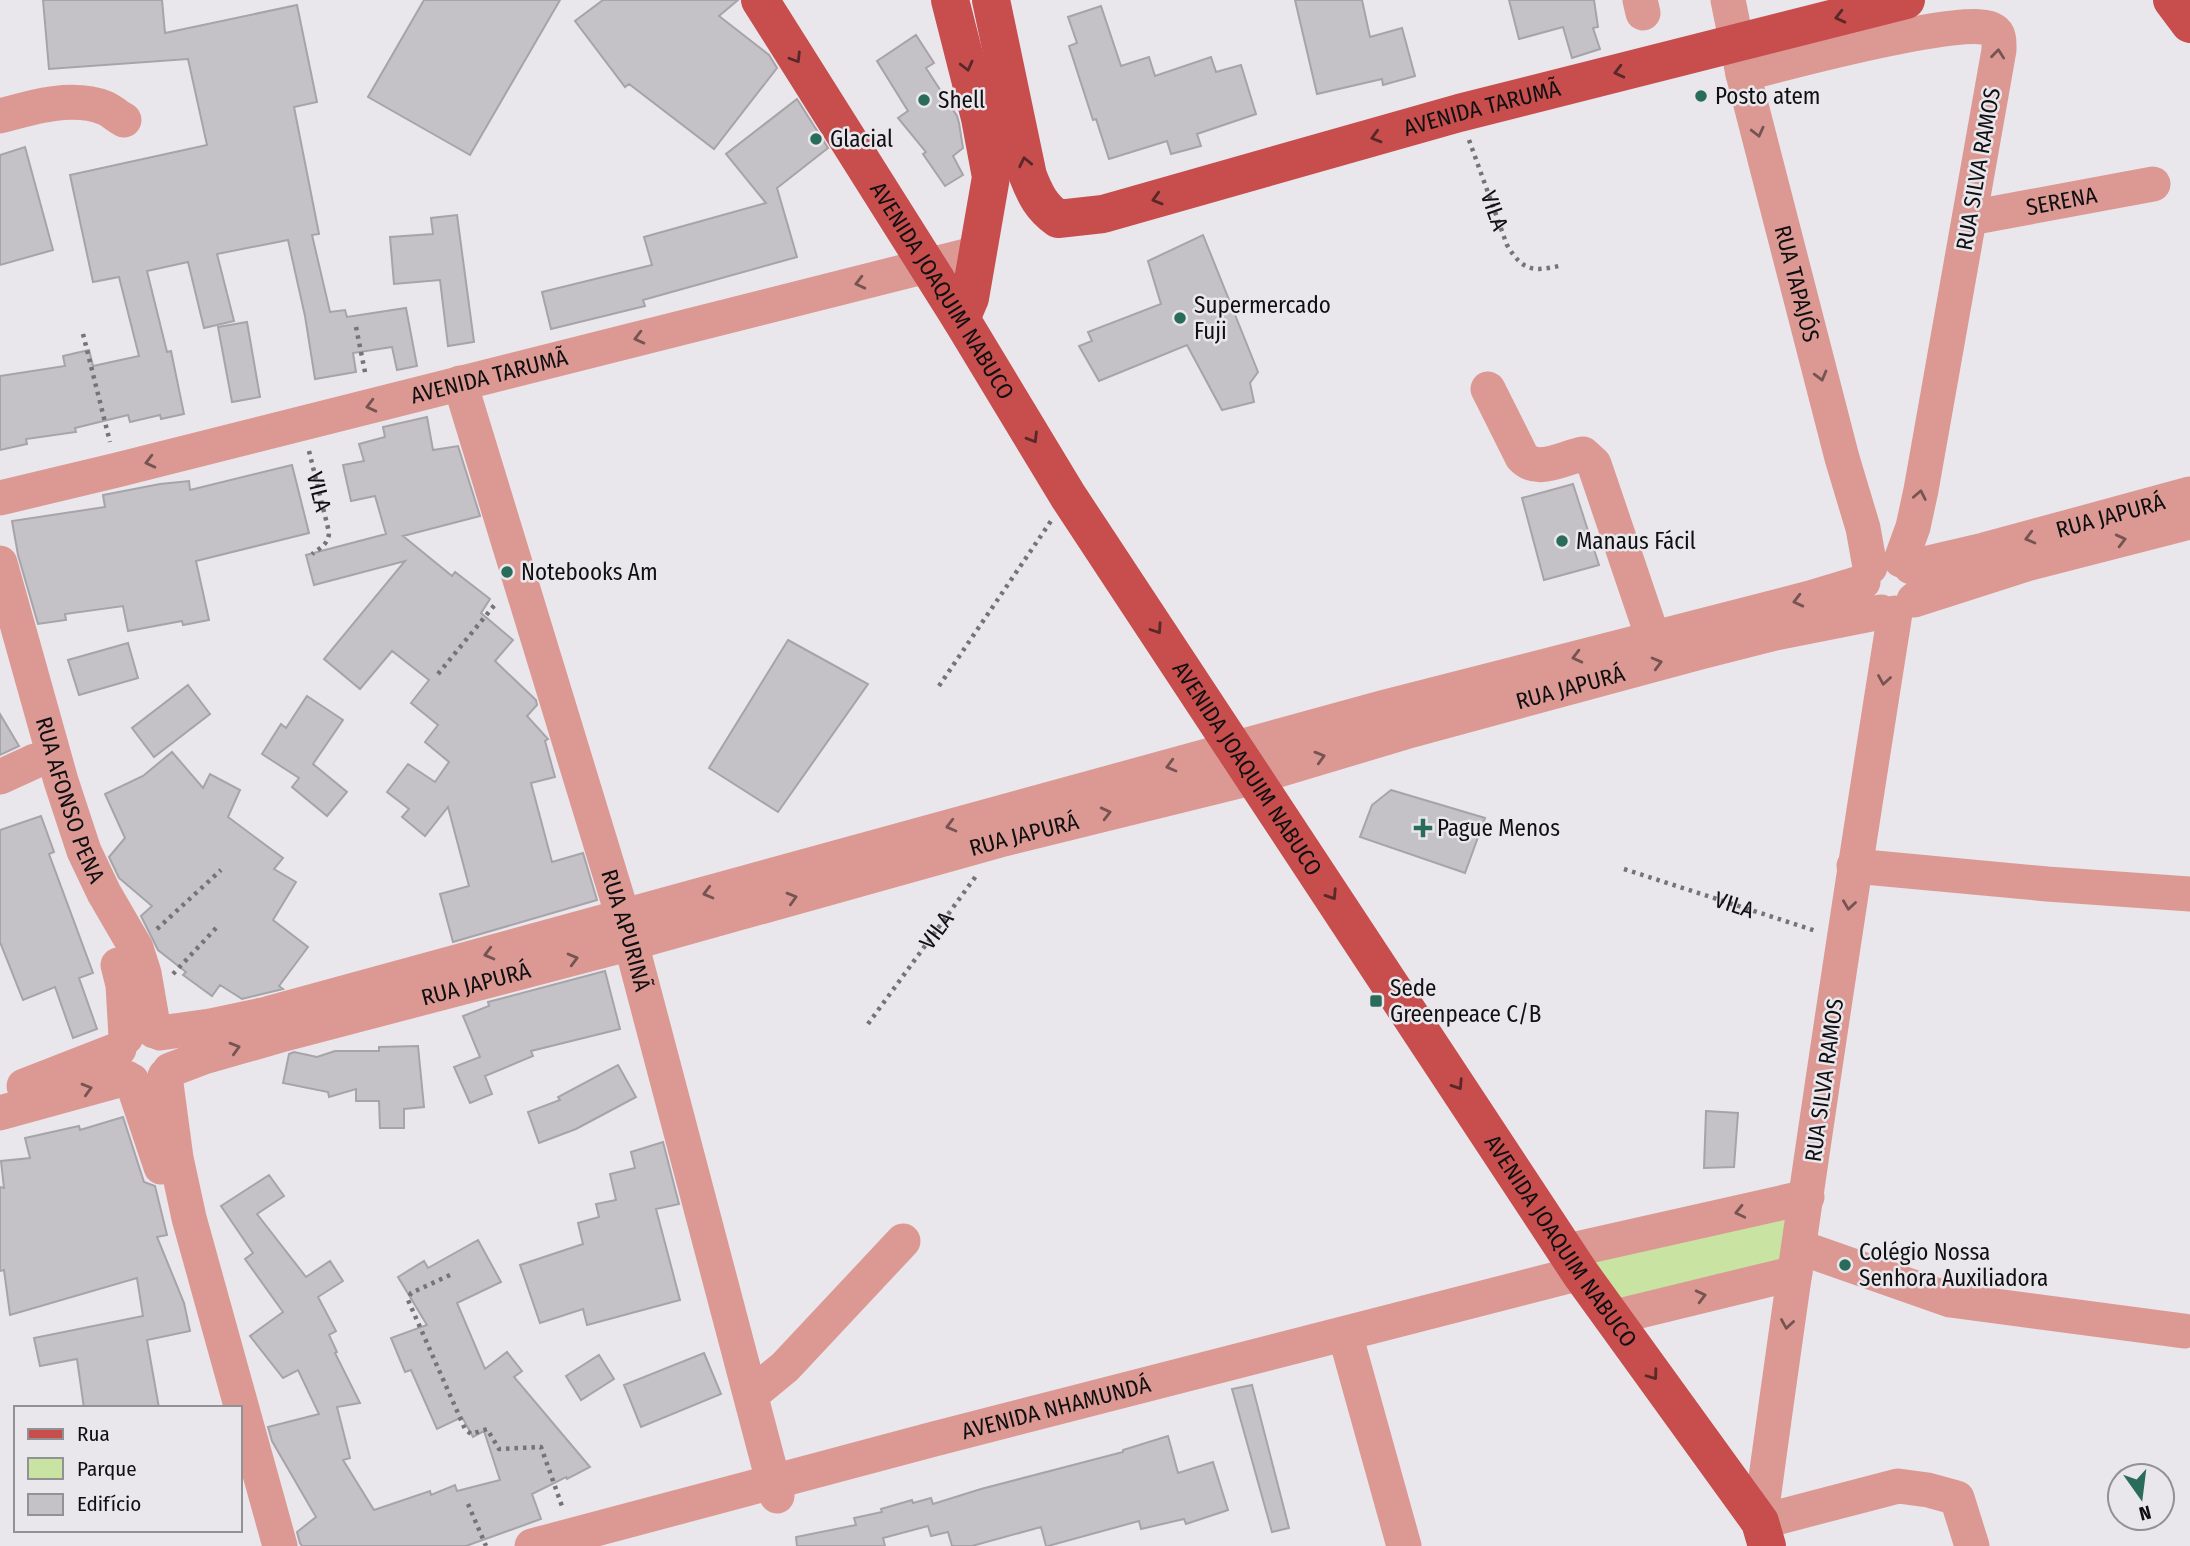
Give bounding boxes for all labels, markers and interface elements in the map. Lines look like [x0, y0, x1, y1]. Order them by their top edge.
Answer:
one-way arrow [1834, 8, 1846, 23]
one-way arrow [1990, 48, 2005, 60]
one-way arrow [787, 50, 800, 63]
one-way arrow [959, 60, 973, 72]
one-way arrow [1613, 64, 1625, 78]
street label: AVENIDA TARUMÃ [1400, 74, 1563, 142]
place label: Posto atem [1715, 82, 1820, 110]
street label: RUA SILVA RAMOS [1950, 85, 2006, 253]
place label: Shell [938, 86, 985, 114]
marker: Posto atem [1693, 88, 1709, 104]
marker: Shell [916, 92, 932, 108]
place label: Glacial [830, 125, 893, 153]
one-way arrow [1750, 126, 1764, 138]
one-way arrow [1370, 128, 1382, 143]
marker: Glacial [808, 131, 824, 147]
one-way arrow [1019, 156, 1034, 168]
street label: AVENIDA JOAQUIM NABUCO [864, 177, 1020, 405]
street label: SERENA [2024, 181, 2099, 221]
street label: VILA [1475, 187, 1515, 234]
one-way arrow [1151, 190, 1163, 205]
street label: RUA TAPAJÓS [1769, 222, 1826, 345]
one-way arrow [854, 275, 866, 289]
place label: Supermercado Fuji [1194, 291, 1331, 345]
marker: Supermercado Fuji [1172, 310, 1188, 326]
one-way arrow [633, 330, 645, 344]
street label: AVENIDA TARUMÃ [408, 343, 571, 409]
one-way arrow [1813, 370, 1827, 382]
one-way arrow [365, 398, 377, 412]
one-way arrow [1024, 431, 1037, 444]
one-way arrow [144, 454, 156, 468]
street label: VILA [301, 469, 337, 515]
street label: RUA JAPURÁ [2053, 486, 2168, 544]
one-way arrow [1911, 489, 1926, 501]
place label: Manaus Fácil [1576, 527, 1696, 555]
one-way arrow [2024, 530, 2036, 544]
marker: Manaus Fácil [1554, 533, 1570, 549]
one-way arrow [2115, 534, 2127, 548]
place label: Notebooks Am [521, 558, 658, 586]
marker: Notebooks Am [499, 564, 515, 580]
one-way arrow [1792, 593, 1804, 607]
one-way arrow [1148, 621, 1161, 634]
one-way arrow [1571, 649, 1583, 663]
street label: AVENIDA JOAQUIM NABUCO [1167, 656, 1328, 881]
one-way arrow [1651, 657, 1663, 672]
street label: RUA JAPURÁ [1513, 658, 1628, 715]
one-way arrow [1877, 674, 1892, 686]
street label: RUA AFONSO PENA [30, 714, 111, 887]
one-way arrow [1314, 750, 1326, 765]
one-way arrow [1165, 758, 1177, 772]
street label: RUA JAPURÁ [966, 806, 1081, 862]
one-way arrow [1100, 807, 1112, 821]
place label: Pague Menos [1437, 814, 1560, 842]
one-way arrow [945, 818, 957, 832]
marker: Pague Menos [1415, 820, 1431, 836]
street label: RUA APURINÃ [595, 866, 657, 994]
one-way arrow [702, 885, 714, 899]
street label: VILA [1711, 885, 1758, 924]
one-way arrow [1324, 887, 1337, 900]
one-way arrow [786, 892, 798, 906]
one-way arrow [1841, 899, 1856, 911]
street label: VILA [913, 906, 959, 955]
one-way arrow [483, 945, 495, 960]
one-way arrow [567, 952, 579, 967]
street label: RUA JAPURÁ [418, 955, 534, 1012]
place label: Sede Greenpeace C/B [1390, 974, 1541, 1028]
marker: Sede Greenpeace C/B [1368, 993, 1384, 1009]
street label: RUA SILVA RAMOS [1799, 997, 1849, 1163]
one-way arrow [228, 1042, 240, 1057]
one-way arrow [1449, 1077, 1462, 1090]
one-way arrow [81, 1083, 93, 1098]
street label: AVENIDA JOAQUIM NABUCO [1479, 1129, 1643, 1353]
one-way arrow [1734, 1204, 1746, 1218]
place label: Colégio Nossa Senhora Auxiliadora [1859, 1238, 2048, 1292]
marker: Colégio Nossa Senhora Auxiliadora [1837, 1257, 1853, 1273]
one-way arrow [1695, 1290, 1707, 1304]
one-way arrow [1780, 1318, 1795, 1330]
one-way arrow [1645, 1367, 1657, 1380]
street label: AVENIDA NHAMUNDÁ [959, 1369, 1154, 1445]
legend [14, 1406, 242, 1532]
text: Rua [77, 1421, 110, 1447]
text: Parque [77, 1456, 137, 1482]
north arrow [2106, 1462, 2176, 1532]
text: Edifício [77, 1491, 141, 1517]
text: N [2137, 1500, 2153, 1526]

